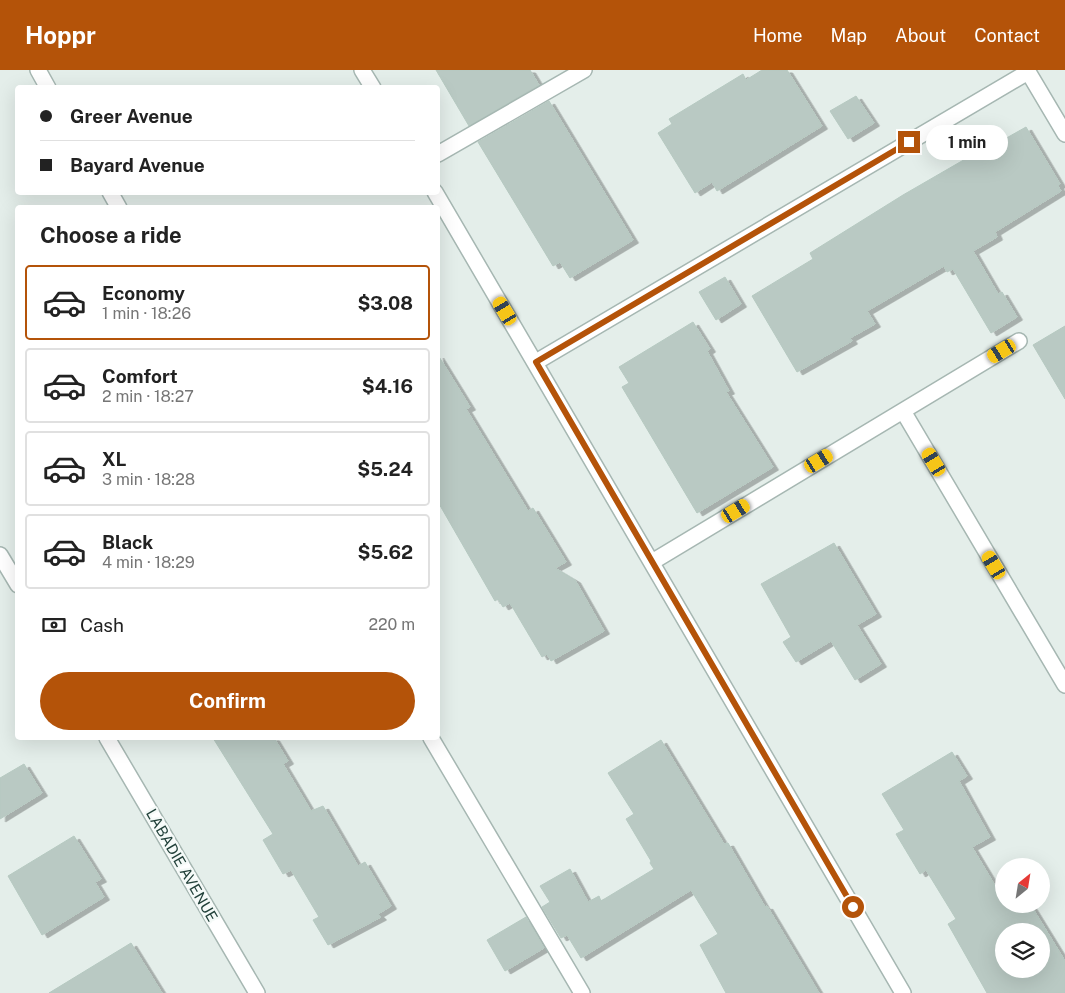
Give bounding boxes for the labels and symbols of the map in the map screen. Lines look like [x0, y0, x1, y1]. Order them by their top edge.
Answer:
callout: 1 min [926, 124, 1009, 160]
route end [898, 131, 920, 153]
car [490, 294, 519, 328]
car [985, 337, 1018, 365]
car [919, 445, 948, 479]
car [802, 447, 835, 475]
car [719, 497, 752, 525]
car [979, 548, 1008, 582]
street label: LABADIE AVENUE [143, 806, 221, 924]
north arrow [995, 858, 1050, 912]
route start [842, 896, 864, 918]

